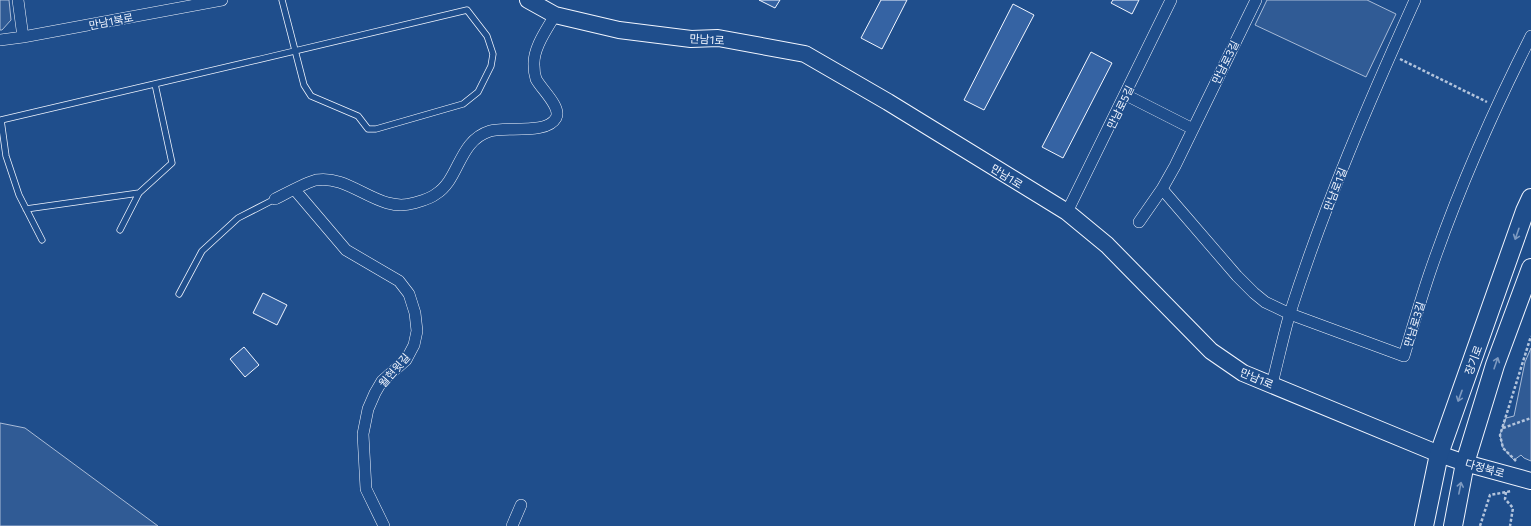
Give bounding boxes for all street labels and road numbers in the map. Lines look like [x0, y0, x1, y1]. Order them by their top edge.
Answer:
street label: 만남1북로 [88, 10, 134, 32]
street label: 만남1로 [689, 32, 725, 46]
street label: 만남로3길 [1209, 38, 1241, 86]
street label: 만남로5길 [1104, 83, 1136, 131]
street label: 만남1로 [989, 161, 1025, 191]
street label: 만남로1길 [1321, 166, 1349, 212]
street label: 만남로3길 [1401, 300, 1427, 348]
street label: 장기로 [1462, 344, 1484, 376]
street label: 월현윗길 [376, 350, 412, 390]
street label: 만남1로 [1238, 365, 1276, 391]
street label: 다정북로 [1464, 456, 1506, 480]

